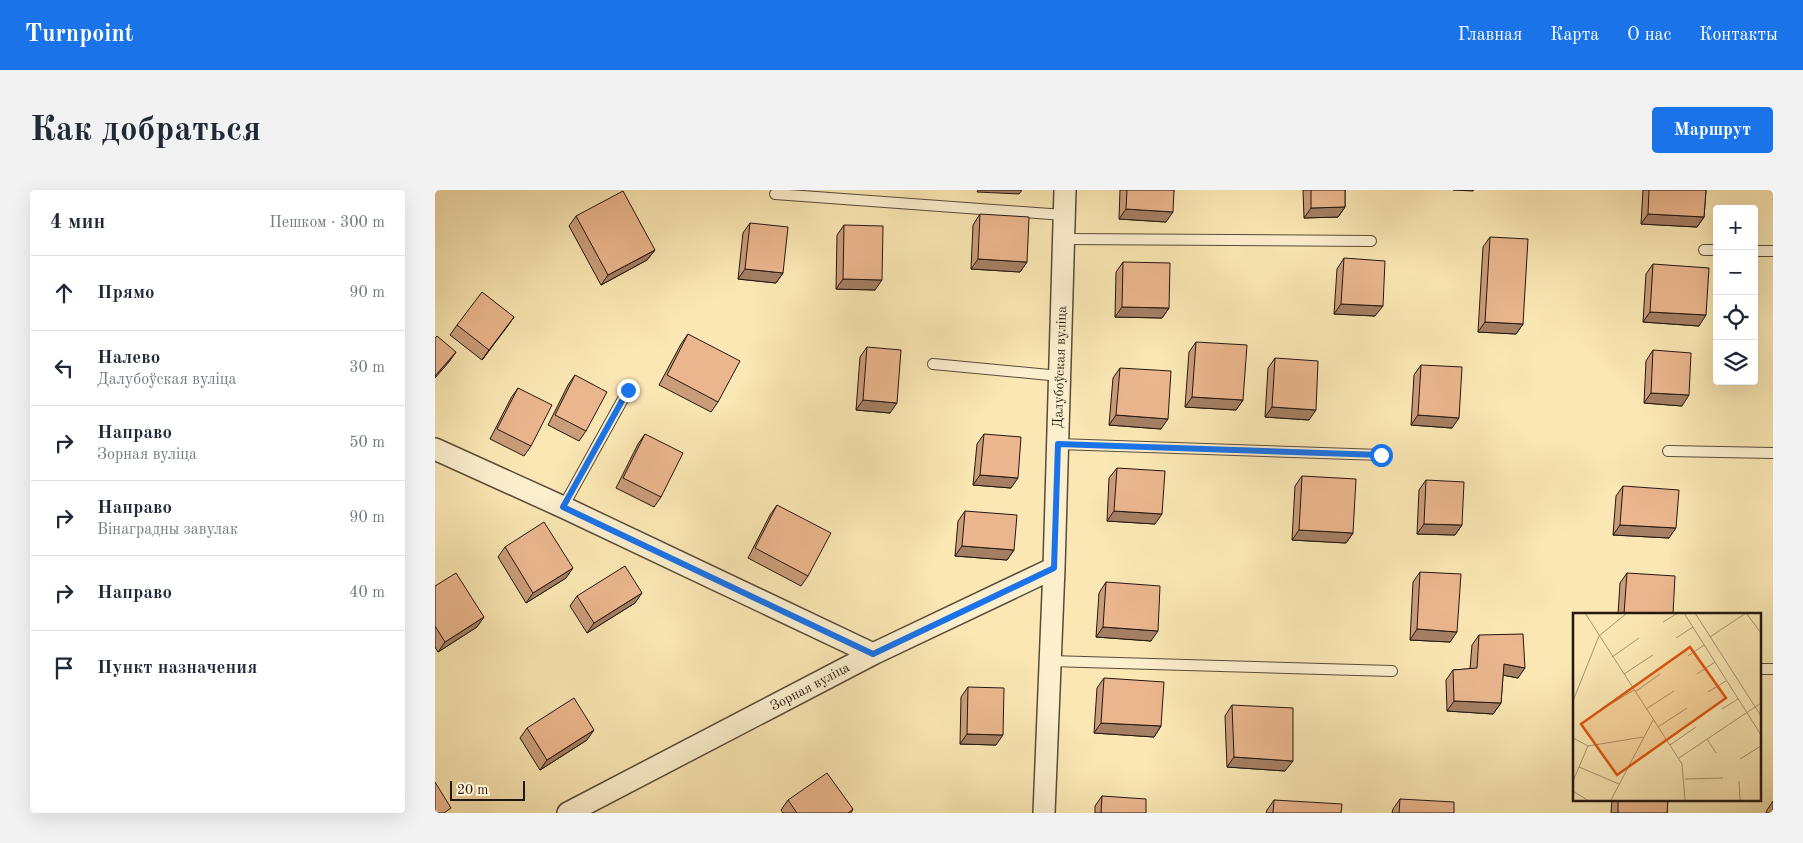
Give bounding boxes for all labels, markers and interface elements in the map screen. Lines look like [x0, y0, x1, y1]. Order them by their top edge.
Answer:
text: Turnpoint [25, 23, 133, 47]
text: Главная [1458, 26, 1522, 44]
text: Карта [1550, 26, 1599, 44]
text: О нас [1627, 26, 1671, 44]
text: Контакты [1699, 26, 1778, 44]
button: Маршрут [1652, 107, 1773, 153]
text: Как добраться [30, 113, 261, 148]
map controls [1713, 205, 1758, 385]
button: + [1713, 205, 1758, 250]
text: 4 мин [50, 212, 105, 233]
text: Пешком · 300 m [269, 215, 385, 231]
button: − [1713, 250, 1758, 295]
icon: ahead [50, 279, 78, 307]
text: Прямо [97, 284, 155, 303]
text: 90 m [349, 285, 385, 301]
button: locate [1713, 295, 1758, 340]
street label: Далубоўская вуліца [1051, 306, 1069, 428]
button: layers [1713, 340, 1758, 385]
text: Налево [97, 349, 160, 368]
icon: left [50, 354, 78, 382]
text: 30 m [349, 360, 385, 376]
text: Далубоўская вуліца [97, 372, 237, 388]
route end [617, 379, 640, 402]
text: Направо [97, 424, 172, 443]
icon: right [50, 429, 78, 457]
text: 50 m [349, 435, 385, 451]
route start [1370, 444, 1393, 467]
text: Зорная вуліца [97, 447, 197, 463]
text: Направо [97, 499, 172, 518]
icon: right [50, 504, 78, 532]
text: 90 m [349, 510, 385, 526]
text: Вінаградны завулак [97, 522, 238, 538]
icon: right [50, 579, 78, 607]
text: Направо [97, 584, 172, 603]
text: 40 m [349, 585, 385, 601]
inset map [1573, 613, 1761, 800]
icon: arrive [50, 654, 78, 682]
text: Пункт назначения [97, 659, 257, 678]
street label: Зорная вуліца [768, 660, 852, 714]
scale bar [450, 778, 525, 801]
text: 20 m [457, 783, 488, 797]

